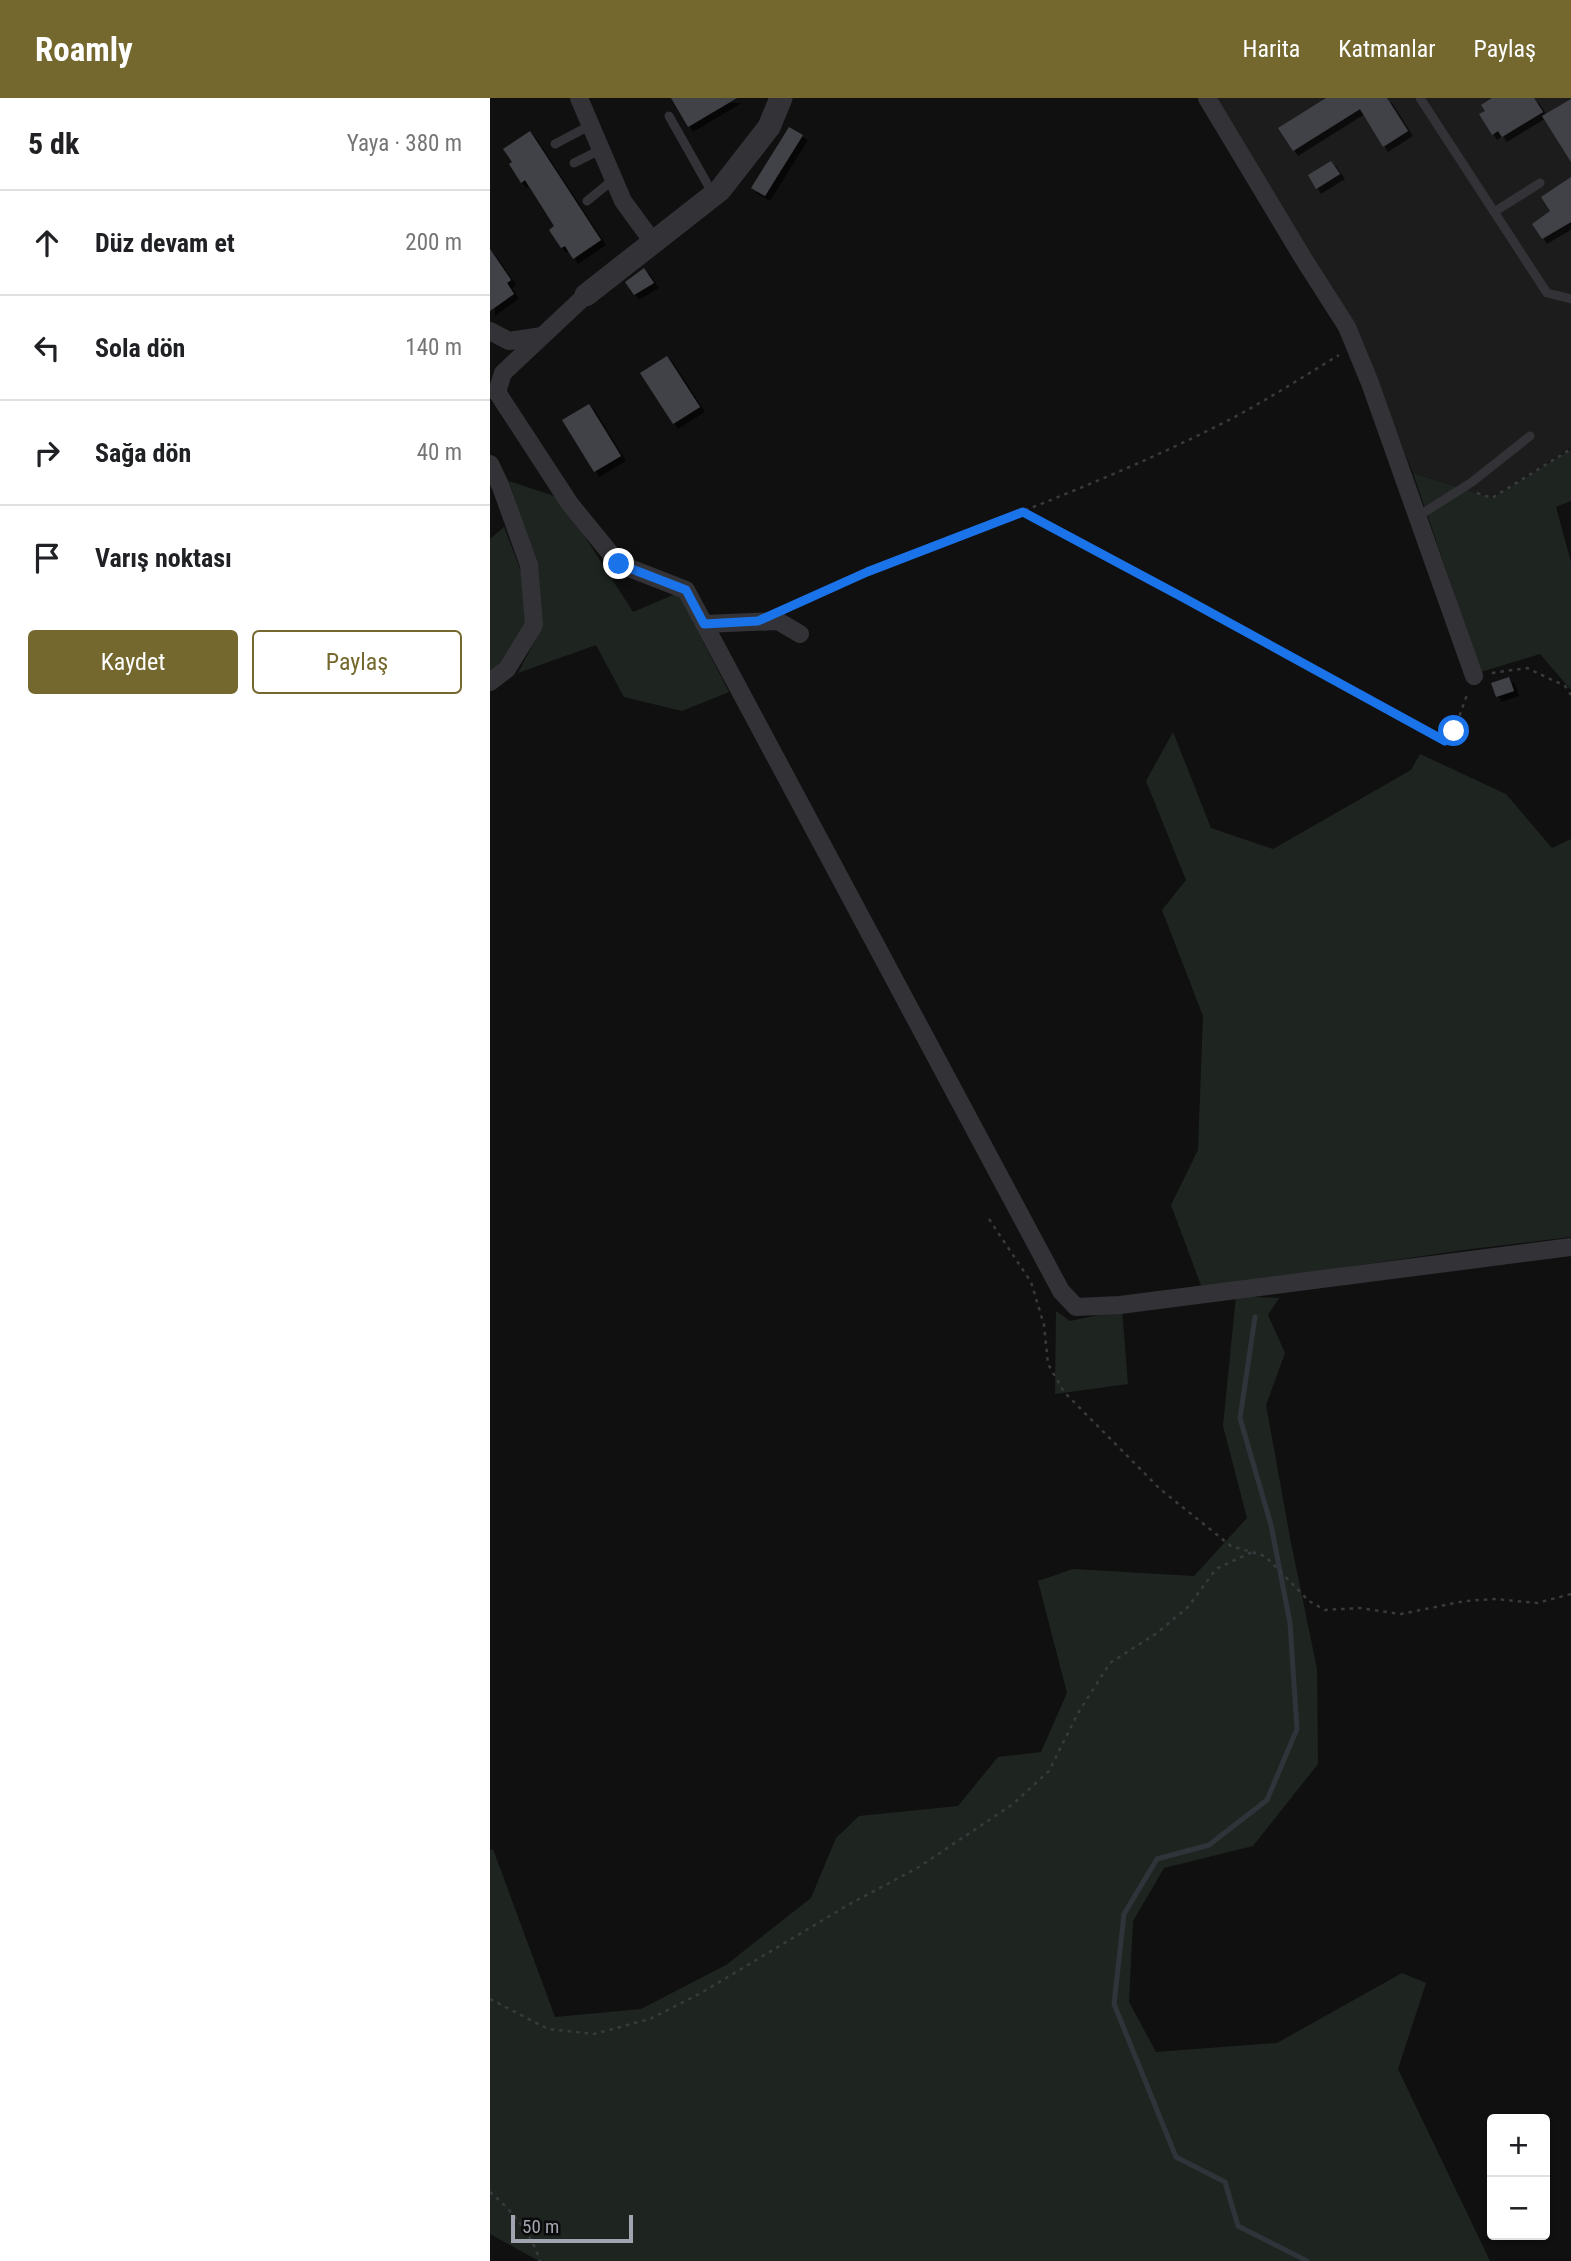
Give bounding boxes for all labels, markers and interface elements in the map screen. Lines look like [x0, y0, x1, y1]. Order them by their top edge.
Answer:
text: Roamly [35, 30, 133, 69]
text: Harita [1243, 35, 1300, 63]
text: Katmanlar [1338, 35, 1436, 63]
text: Paylaş [1474, 35, 1536, 63]
text: 5 dk [28, 126, 79, 161]
text: Yaya · 380 m [347, 130, 462, 157]
icon: ahead [28, 224, 66, 262]
text: Düz devam et [95, 228, 235, 258]
text: 200 m [405, 229, 462, 256]
icon: left [28, 329, 66, 367]
text: Sola dön [95, 333, 185, 363]
text: 140 m [405, 334, 462, 361]
icon: right [28, 434, 66, 472]
text: Sağa dön [95, 438, 191, 468]
text: 40 m [417, 439, 462, 466]
icon: arrive [28, 539, 66, 577]
text: Varış noktası [95, 543, 232, 573]
route end [603, 548, 634, 579]
button: Kaydet [28, 630, 238, 694]
button: Paylaş [252, 630, 462, 694]
route start [1438, 715, 1469, 746]
map controls [1487, 2114, 1550, 2240]
button: + [1487, 2114, 1550, 2177]
button: − [1487, 2177, 1550, 2240]
scale bar [511, 2212, 634, 2244]
text: 50 m [522, 2215, 559, 2238]

